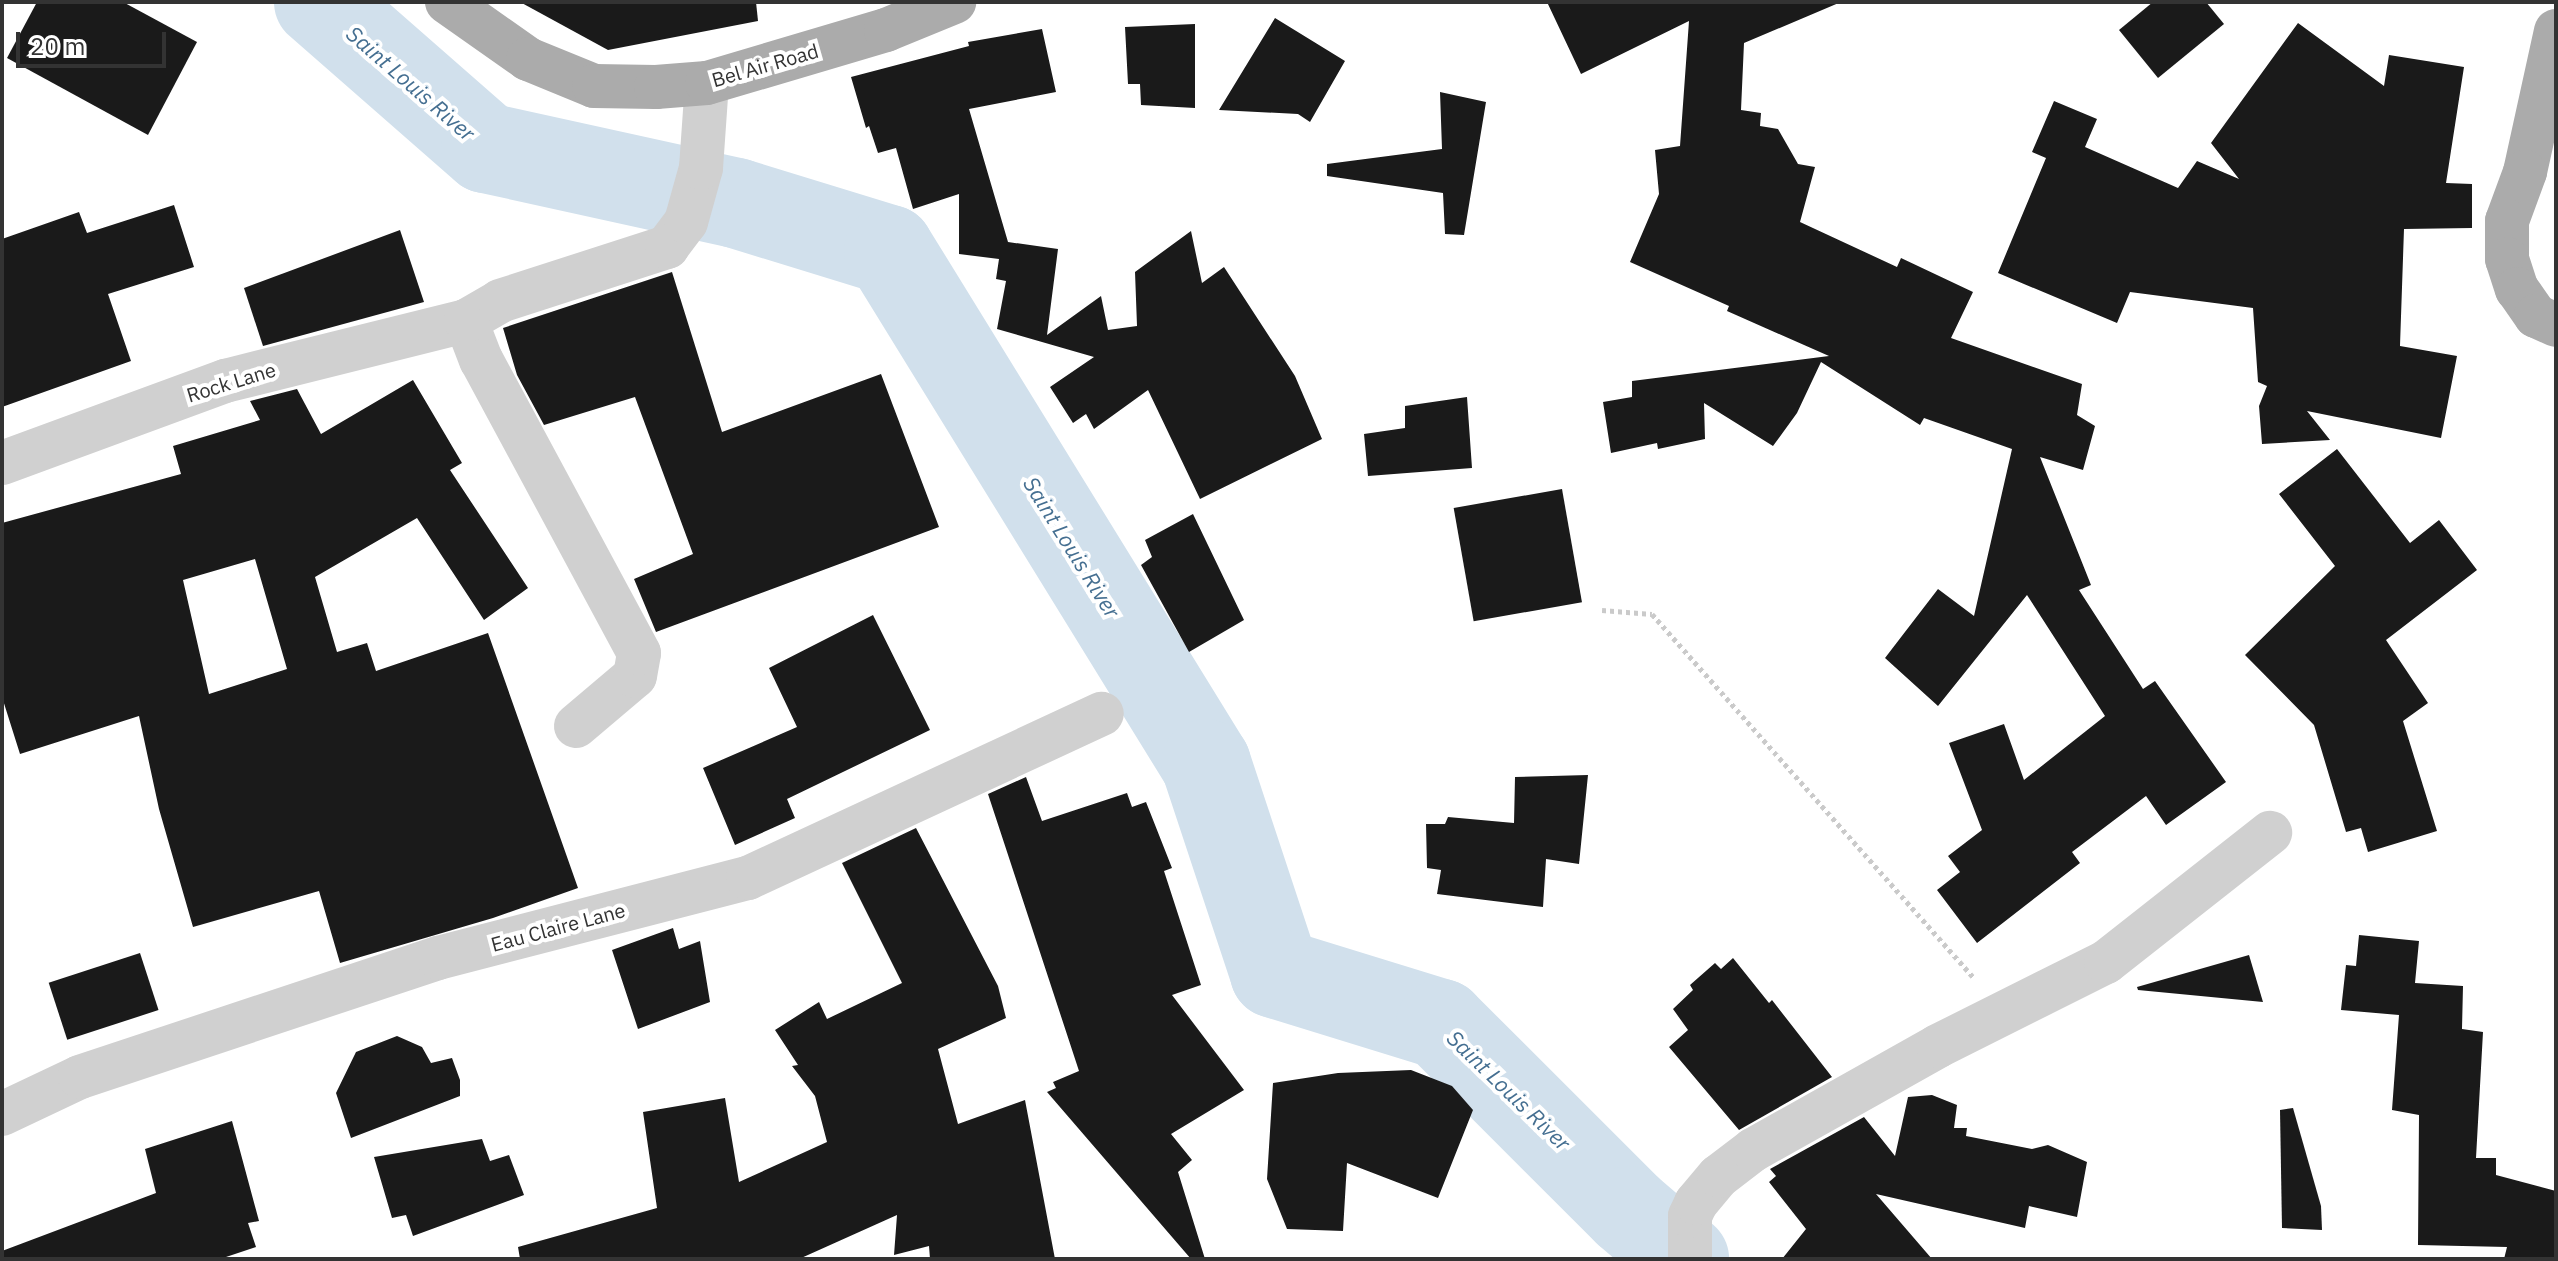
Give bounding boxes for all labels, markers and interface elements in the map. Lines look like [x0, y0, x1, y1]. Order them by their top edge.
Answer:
scale bar [20, 16, 170, 66]
water label: Saint Louis River [341, 20, 481, 146]
text: 20 m [30, 30, 85, 62]
street label: Bel Air Road [709, 38, 821, 92]
street label: Rock Lane [183, 357, 279, 407]
water label: Saint Louis River [1018, 472, 1126, 622]
street label: Eau Claire Lane [488, 898, 628, 956]
water label: Saint Louis River [1442, 1024, 1576, 1156]

